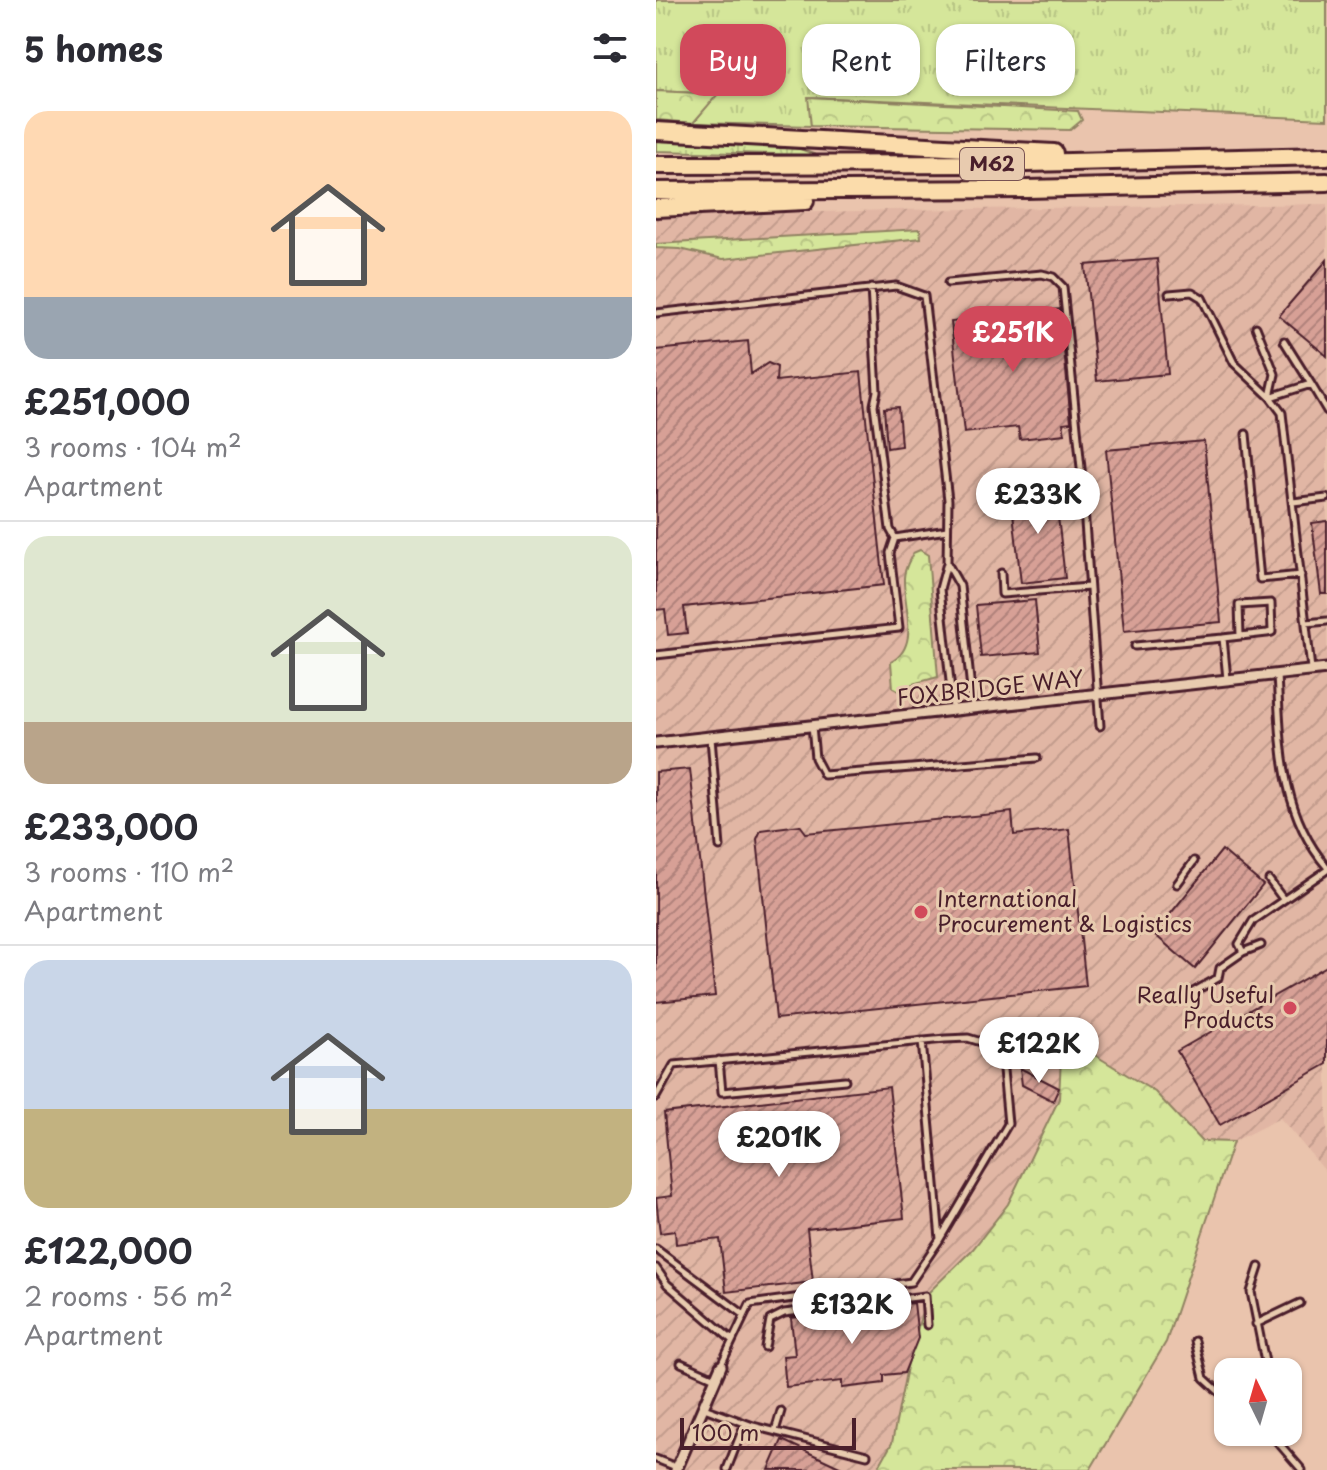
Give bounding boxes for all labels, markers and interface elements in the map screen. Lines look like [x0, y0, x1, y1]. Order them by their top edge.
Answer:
text: 5 homes [24, 22, 163, 74]
chip: Buy [680, 24, 786, 96]
chip: Rent [802, 24, 920, 96]
chip: Filters [936, 24, 1075, 96]
icon: filters [588, 26, 632, 70]
road number: M62 [960, 148, 1024, 180]
icon: home [256, 163, 400, 307]
pin: £251K [957, 306, 1069, 374]
text: £251K [972, 312, 1054, 351]
text: £251,000 [24, 375, 190, 427]
text: 3 rooms · 104 m² [24, 427, 242, 466]
text: Apartment [24, 466, 163, 505]
pin: £233K [982, 468, 1094, 536]
text: £233K [994, 474, 1082, 513]
icon: home [256, 588, 400, 732]
street label: FOXBRIDGE WAY [895, 660, 1085, 713]
text: £233,000 [24, 800, 198, 852]
text: 3 rooms · 110 m² [24, 852, 234, 891]
place label: International Procurement & Logistics [937, 881, 1192, 939]
text: Apartment [24, 891, 163, 930]
marker: International Procurement & Logistics [912, 903, 930, 921]
place label: Really Useful Products [1137, 977, 1274, 1035]
marker: Really Useful Products [1281, 999, 1299, 1017]
icon: home [256, 1012, 400, 1156]
pin: £122K [983, 1017, 1095, 1085]
text: £122K [997, 1023, 1081, 1062]
pin: £201K [723, 1111, 835, 1179]
text: £201K [736, 1117, 822, 1156]
text: £122,000 [24, 1224, 193, 1276]
text: 2 rooms · 56 m² [24, 1276, 233, 1315]
pin: £132K [796, 1278, 908, 1346]
text: £132K [810, 1284, 894, 1323]
text: Apartment [24, 1315, 163, 1354]
north arrow [1214, 1358, 1302, 1446]
map controls [1214, 1358, 1302, 1446]
scale bar [680, 1414, 856, 1450]
text: 100 m [692, 1415, 759, 1448]

